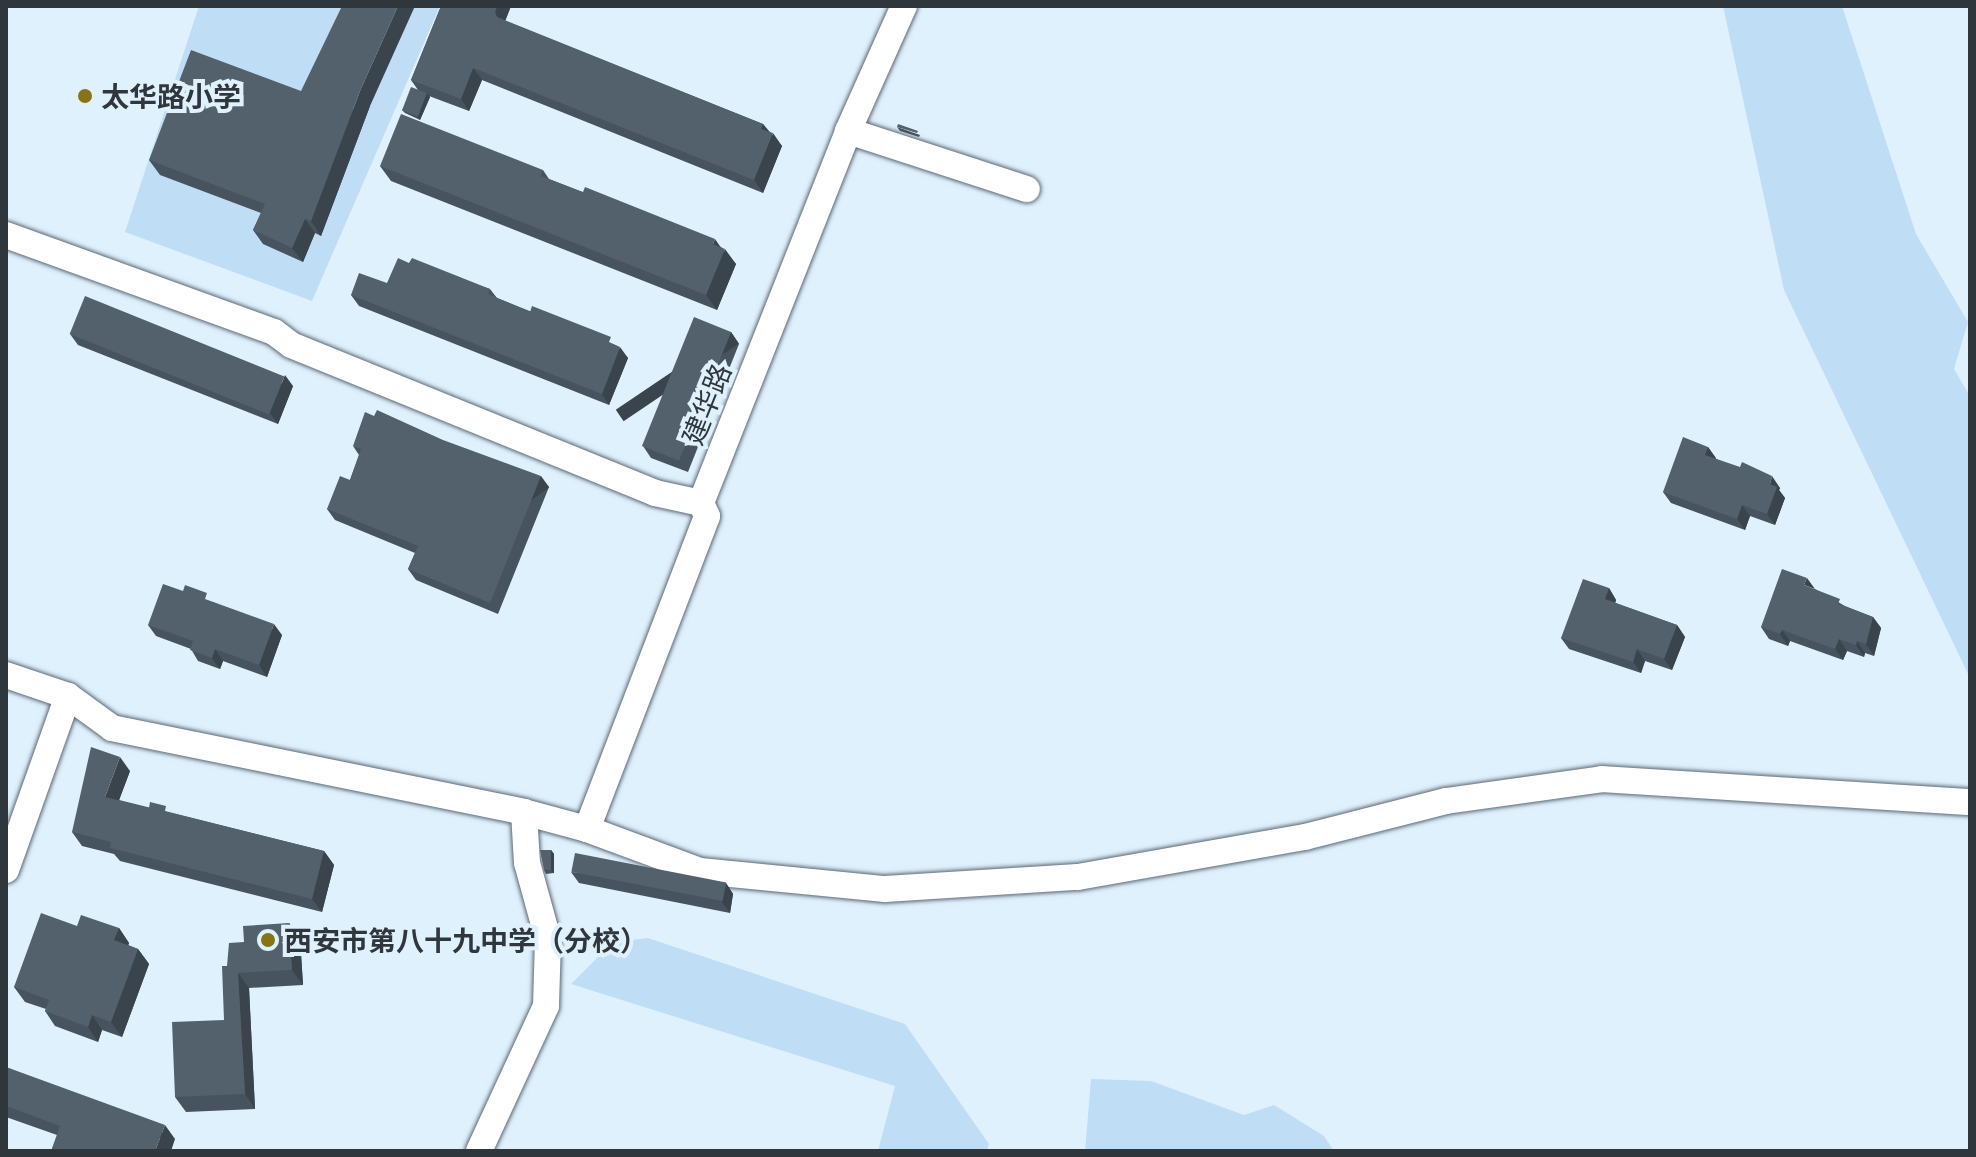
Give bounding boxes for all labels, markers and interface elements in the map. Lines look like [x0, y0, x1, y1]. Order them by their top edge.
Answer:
place label: 太华路小学 [101, 79, 241, 113]
marker: 太华路小学 [76, 87, 94, 105]
street label: 建华路 [675, 359, 737, 449]
place label: 西安市第八十九中学（分校） [284, 923, 648, 957]
marker: 西安市第八十九中学（分校） [259, 931, 277, 949]

